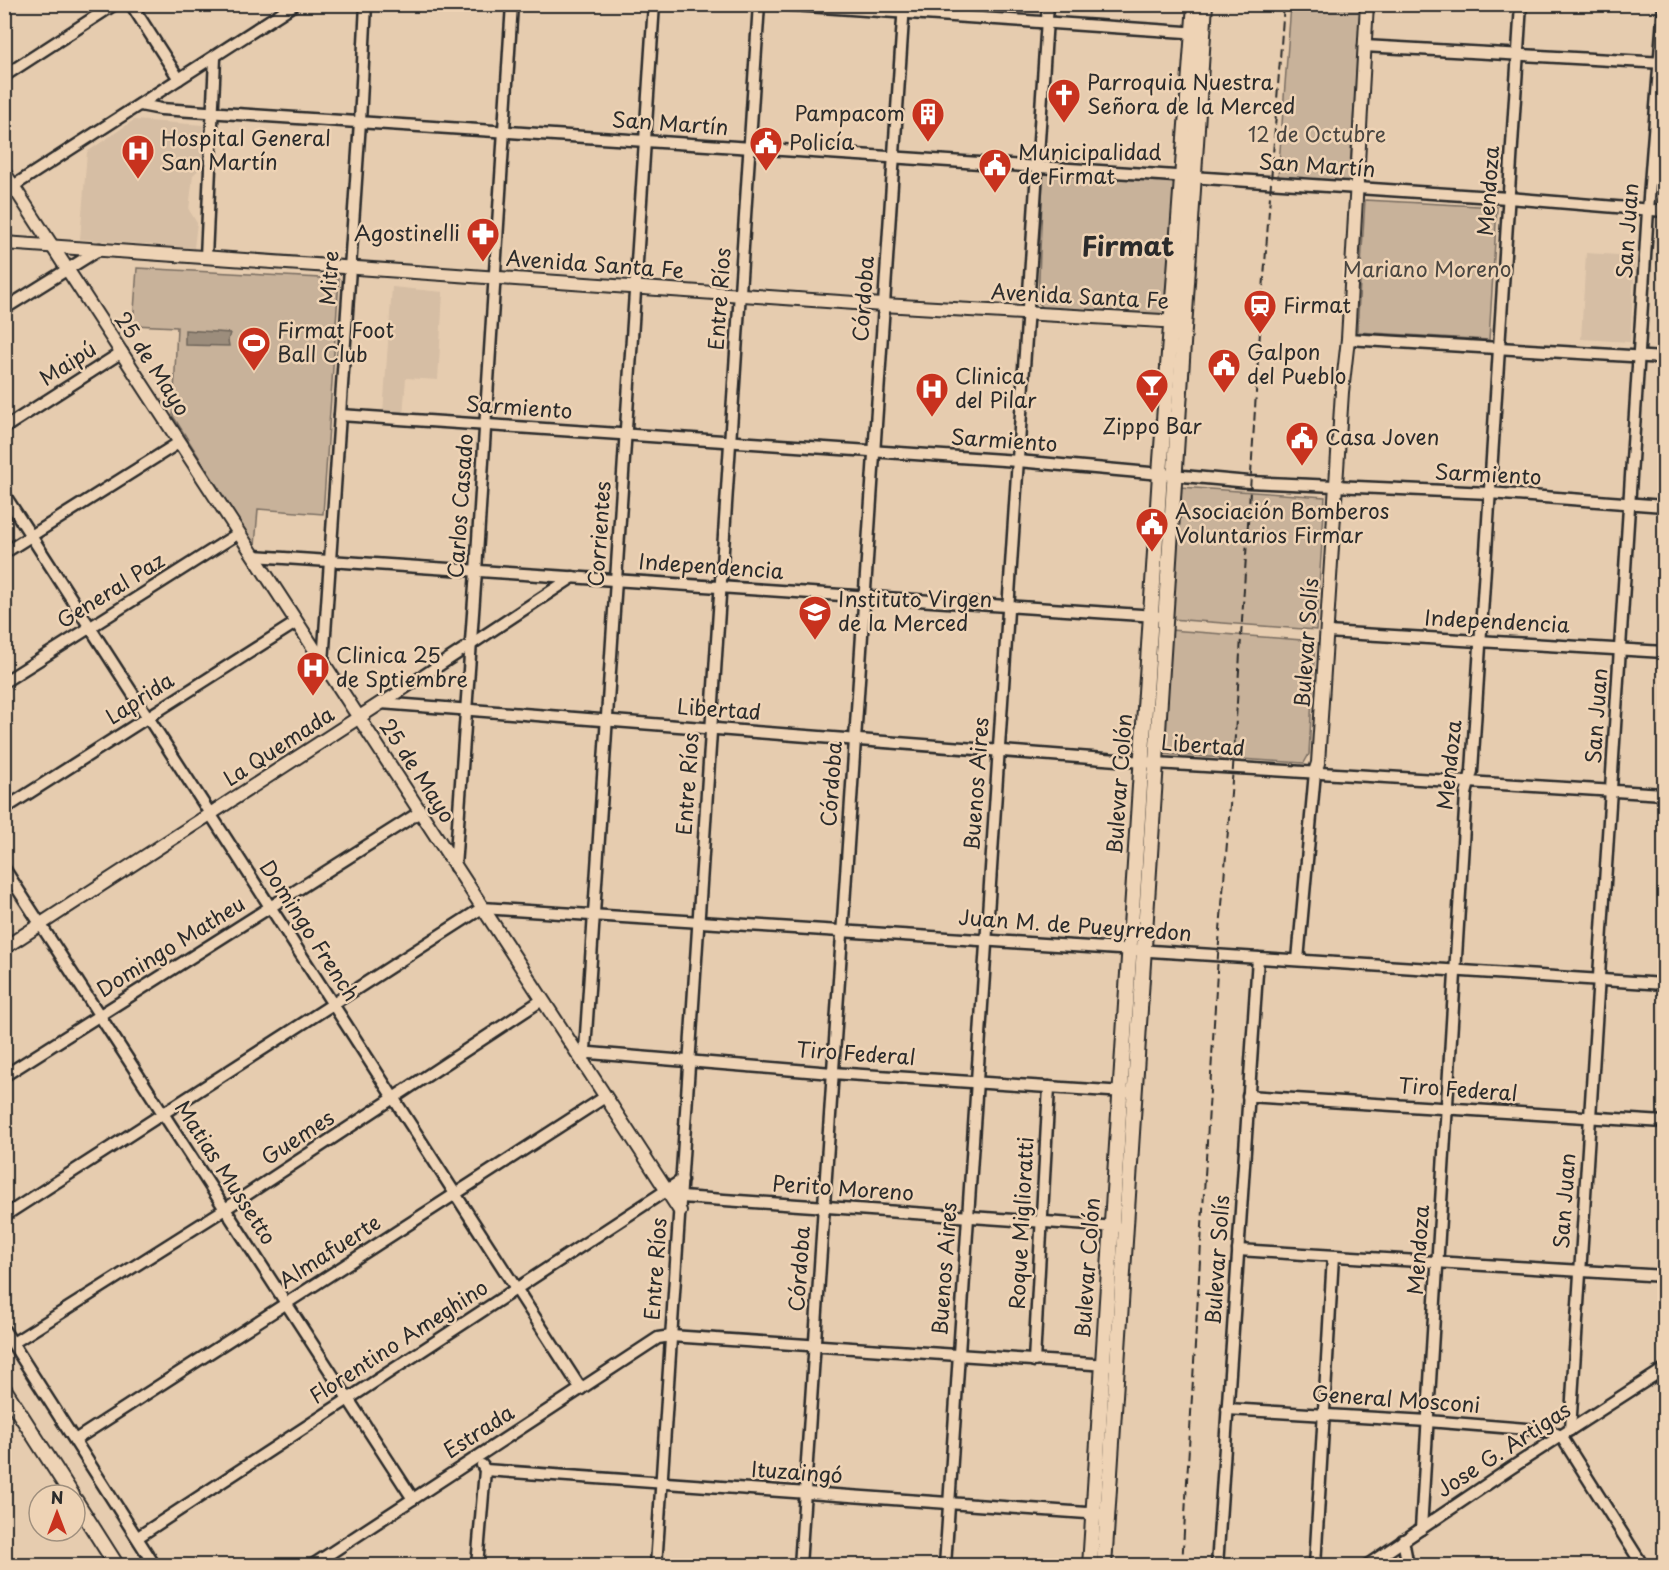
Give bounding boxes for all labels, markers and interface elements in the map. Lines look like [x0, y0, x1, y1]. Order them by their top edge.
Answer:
place label: Parroquia Nuestra Señora de la Merced [1087, 65, 1295, 121]
church icon: Parroquia Nuestra Señora de la Merced [1046, 77, 1082, 124]
place label: Pampacom [795, 96, 905, 128]
building icon: Pampacom [910, 96, 946, 143]
street label: San Martín [611, 102, 729, 142]
park label: 12 de Octubre [1248, 117, 1386, 149]
place label: Hospital General San Martín [161, 121, 331, 177]
public building icon: Policía [748, 125, 784, 172]
place label: Policía [789, 125, 854, 157]
hospital icon: Hospital General San Martín [120, 133, 156, 180]
place label: Municipalidad de Firmat [1018, 135, 1162, 191]
street label: San Martín [1258, 144, 1376, 184]
street label: Mendoza [1468, 145, 1506, 237]
public building icon: Municipalidad de Firmat [977, 147, 1013, 194]
street label: San Juan [1607, 182, 1645, 280]
place label: Agostinelli [354, 216, 460, 248]
pharmacy icon: Agostinelli [465, 216, 501, 263]
district label: Firmat [1082, 224, 1175, 265]
street label: Avenida Santa Fe [505, 241, 685, 285]
street label: Entre Ríos [698, 247, 738, 351]
street label: Mitre [310, 249, 346, 306]
park label: Mariano Moreno [1343, 252, 1511, 284]
street label: Córdoba [843, 255, 881, 343]
street label: Avenida Santa Fe [990, 274, 1170, 316]
station icon: Firmat [1242, 288, 1278, 335]
place label: Firmat [1283, 288, 1351, 320]
street label: 25 de Mayo [108, 304, 199, 422]
place label: Firmat Foot Ball Club [277, 313, 394, 369]
sports icon: Firmat Foot Ball Club [236, 325, 272, 372]
street label: Maipú [32, 332, 102, 393]
place label: Galpon del Pueblo [1247, 335, 1346, 391]
public building icon: Galpon del Pueblo [1206, 347, 1242, 394]
place label: Clinica del Pilar [955, 359, 1037, 415]
bar icon: Zippo Bar [1134, 367, 1170, 414]
hospital icon: Clinica del Pilar [914, 371, 950, 418]
street label: Sarmiento [465, 386, 574, 426]
place label: Zippo Bar [1102, 409, 1202, 441]
street label: Sarmiento [950, 419, 1059, 459]
public building icon: Casa Joven [1284, 420, 1320, 467]
place label: Casa Joven [1325, 420, 1439, 452]
street label: Carlos Casado [438, 432, 480, 579]
street label: Sarmiento [1434, 454, 1542, 492]
street label: Corrientes [578, 480, 618, 588]
place label: Asociación Bomberos Voluntarios Firmar [1175, 494, 1389, 550]
public building icon: Asociación Bomberos Voluntarios Firmar [1134, 506, 1170, 553]
street label: General Paz [50, 543, 170, 635]
street label: Independencia [637, 544, 785, 586]
street label: Bulevar Solís [1284, 577, 1326, 709]
place label: Instituto Virgen de la Merced [838, 582, 992, 638]
school or university icon: Instituto Virgen de la Merced [797, 594, 833, 641]
street label: Independencia [1424, 600, 1571, 640]
place label: Clinica 25 de Sptiembre [336, 638, 468, 694]
hospital icon: Clinica 25 de Sptiembre [295, 650, 331, 697]
street label: Laprida [98, 663, 180, 731]
street label: San Juan [1576, 667, 1614, 765]
street label: Libertad [676, 689, 762, 727]
street label: La Quemada [216, 697, 340, 793]
street label: 25 de Mayo [373, 711, 464, 829]
street label: Bulevar Colón [1097, 712, 1139, 855]
street label: Buenos Aires [954, 716, 996, 852]
street label: Mendoza [1427, 718, 1469, 811]
street label: Libertad [1160, 725, 1246, 763]
street label: Entre Ríos [666, 732, 706, 836]
street label: Córdoba [811, 740, 849, 828]
street label: Domingo French [253, 853, 368, 1007]
street label: Domingo Matheu [89, 887, 250, 1004]
street label: Juan M. de Pueyrredon [958, 900, 1193, 948]
street label: Tiro Federal [795, 1032, 917, 1072]
street label: Tiro Federal [1397, 1068, 1519, 1108]
street label: Matias Mussetto [168, 1093, 285, 1250]
street label: Guemes [254, 1101, 340, 1172]
street label: Roque Miglioratti [1000, 1136, 1041, 1310]
street label: San Juan [1544, 1152, 1582, 1250]
street label: Perito Moreno [771, 1166, 915, 1208]
street label: Bulevar Solís [1195, 1194, 1237, 1326]
street label: Bulevar Colón [1065, 1196, 1107, 1339]
street label: Buenos Aires [922, 1201, 964, 1337]
street label: Mendoza [1398, 1204, 1436, 1296]
street label: Almafuerte [272, 1205, 386, 1295]
street label: Entre Ríos [634, 1217, 674, 1321]
street label: Córdoba [779, 1225, 817, 1313]
street label: Florentino Ameghino [302, 1270, 494, 1410]
street label: General Mosconi [1311, 1376, 1481, 1420]
street label: Jose G. Artigas [1429, 1393, 1577, 1504]
street label: Estrada [436, 1395, 520, 1465]
street label: Ituzaingó [750, 1452, 844, 1490]
north arrow [27, 1483, 87, 1543]
text: N [51, 1485, 63, 1509]

